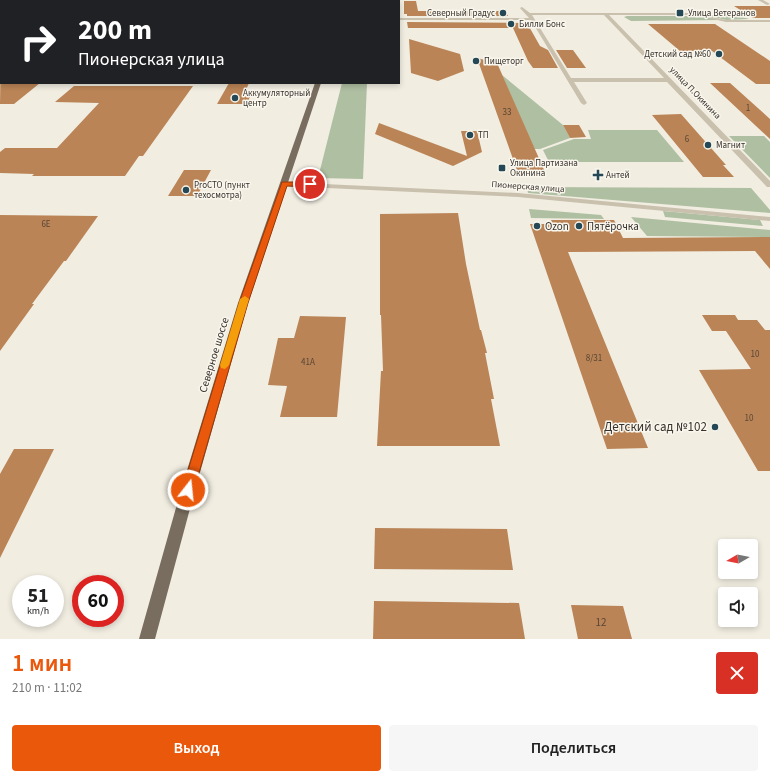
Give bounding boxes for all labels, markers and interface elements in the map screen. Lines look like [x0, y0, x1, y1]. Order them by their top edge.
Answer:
place label: Северный Градус [427, 7, 495, 20]
place label: Улица Ветеранов [688, 7, 756, 20]
marker: Северный Градус [498, 8, 508, 18]
marker: Улица Ветеранов [675, 8, 685, 18]
text: 200 m [78, 10, 152, 50]
icon: right [12, 16, 64, 68]
place label: Билли Бонс [519, 18, 565, 31]
marker: Билли Бонс [506, 19, 516, 29]
text: Пионерская улица [78, 47, 225, 72]
place label: Детский сад №60 [644, 48, 712, 61]
marker: Детский сад №60 [714, 49, 724, 59]
place label: Пищеторг [484, 55, 524, 68]
marker: Пищеторг [471, 56, 481, 66]
street label: улица П.Окинина [666, 64, 724, 122]
place label: Аккумуляторный центр [243, 87, 310, 110]
marker: Аккумуляторный центр [230, 93, 240, 103]
house number: 1 [746, 102, 750, 115]
house number: 33 [503, 106, 512, 119]
place label: ТП [478, 129, 489, 142]
marker: ТП [465, 130, 475, 140]
house number: 6 [685, 133, 690, 146]
place label: Магнит [716, 139, 745, 152]
marker: Магнит [703, 140, 713, 150]
place label: Улица Партизана Окинина [510, 157, 578, 180]
marker: Улица Партизана Окинина [497, 163, 507, 173]
pin [293, 167, 327, 201]
place label: Антей [606, 169, 630, 182]
marker: Антей [593, 170, 603, 180]
icon: arrive [299, 173, 321, 195]
street label: Пионерская улица [491, 178, 565, 196]
place label: ProСТО (пункт техосмотра) [194, 179, 250, 202]
marker: ProСТО (пункт техосмотра) [181, 185, 191, 195]
house number: 6Е [41, 218, 51, 231]
place label: Ozon [545, 219, 569, 234]
place label: Пятёрочка [587, 219, 639, 234]
marker: Ozon [532, 221, 542, 231]
marker: Пятёрочка [574, 221, 584, 231]
street label: Северное шоссе [195, 315, 233, 394]
house number: 10 [751, 348, 760, 361]
house number: 8/31 [586, 352, 602, 365]
house number: 41А [301, 356, 315, 369]
house number: 10 [745, 412, 754, 425]
place label: Детский сад №102 [604, 418, 707, 436]
marker: Детский сад №102 [710, 422, 720, 432]
position arrow [167, 469, 209, 511]
north arrow [718, 539, 758, 579]
map controls [718, 539, 758, 627]
speed limit sign: 60 [72, 575, 124, 627]
text: 51 [27, 582, 49, 610]
button: sound [718, 587, 758, 627]
text: km/h [27, 604, 49, 618]
house number: 12 [596, 615, 606, 630]
text: 1 мин [12, 646, 72, 681]
button: close [716, 652, 758, 694]
text: 210 m · 11:02 [12, 679, 82, 697]
button: Выход [12, 725, 381, 771]
button: Поделиться [389, 725, 758, 771]

